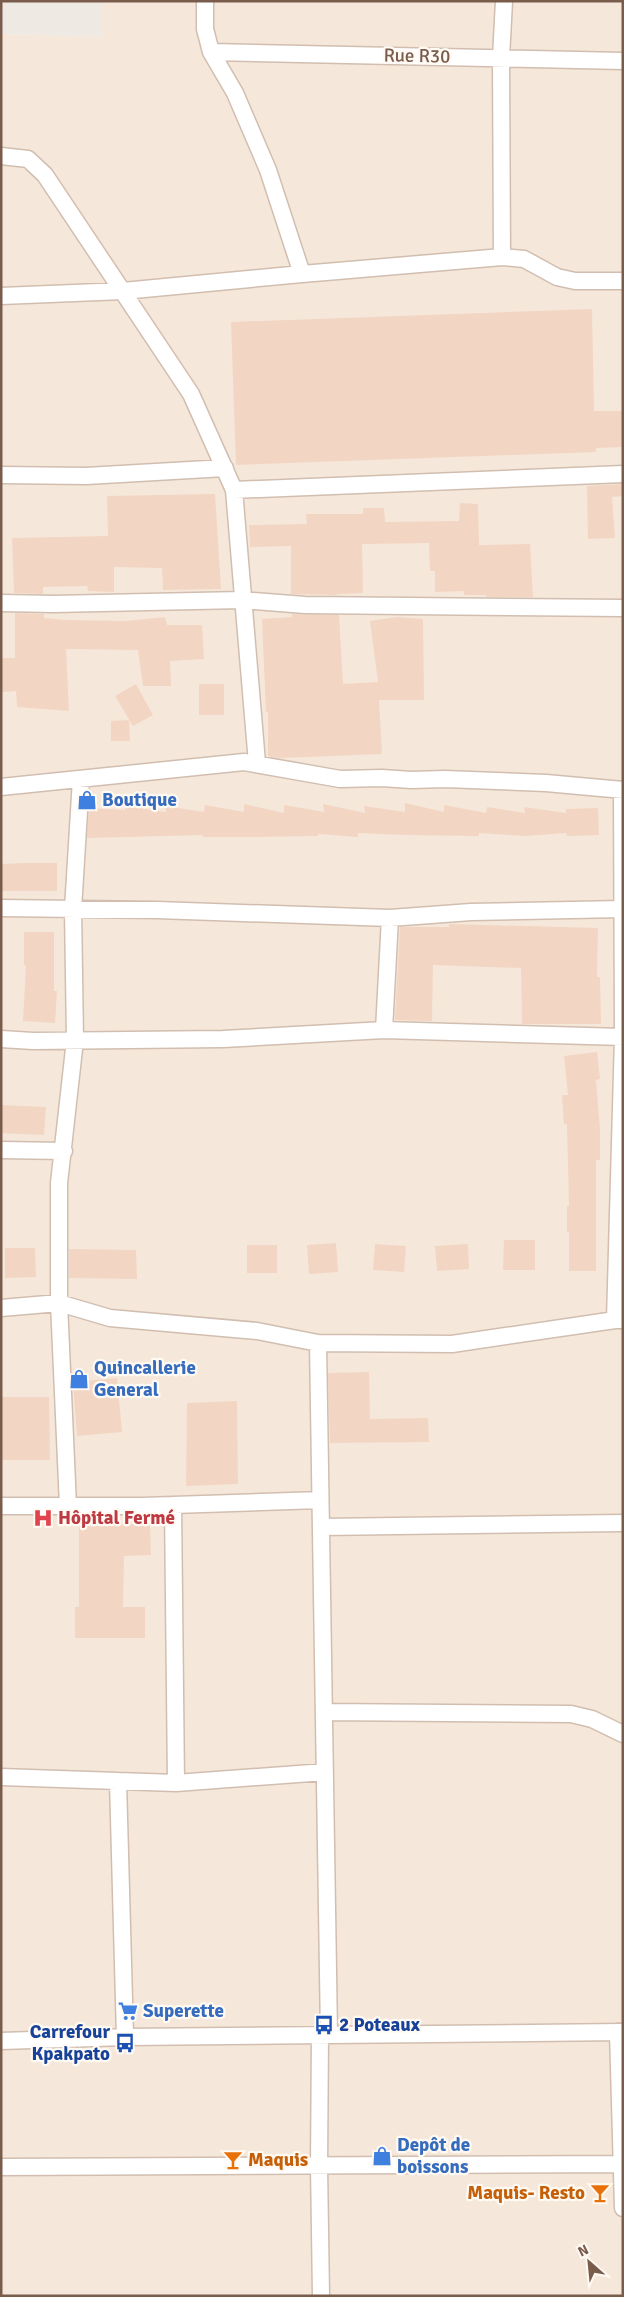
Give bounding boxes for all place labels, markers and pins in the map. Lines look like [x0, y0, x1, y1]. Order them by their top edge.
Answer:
place label: Boutique [102, 788, 177, 812]
shop icon: Boutique [76, 789, 98, 811]
place label: Quincallerie General [94, 1356, 196, 1402]
shop icon: Quincallerie General [68, 1368, 90, 1390]
place label: Hôpital Fermé [58, 1506, 175, 1530]
hospital icon: Hôpital Fermé [32, 1507, 54, 1529]
place label: Superette [143, 1999, 224, 2023]
supermarket icon: Superette [117, 2000, 139, 2022]
place label: 2 Poteaux [339, 2013, 421, 2037]
bus stop icon: 2 Poteaux [313, 2014, 335, 2036]
place label: Carrefour Kpakpato [30, 2020, 110, 2066]
bus stop icon: Carrefour Kpakpato [114, 2032, 136, 2054]
place label: Depôt de boissons [397, 2133, 470, 2179]
shop icon: Depôt de boissons [371, 2145, 393, 2167]
place label: Maquis [248, 2148, 308, 2172]
bar icon: Maquis [222, 2149, 244, 2171]
place label: Maquis- Resto [467, 2181, 585, 2205]
bar icon: Maquis- Resto [589, 2182, 611, 2204]

